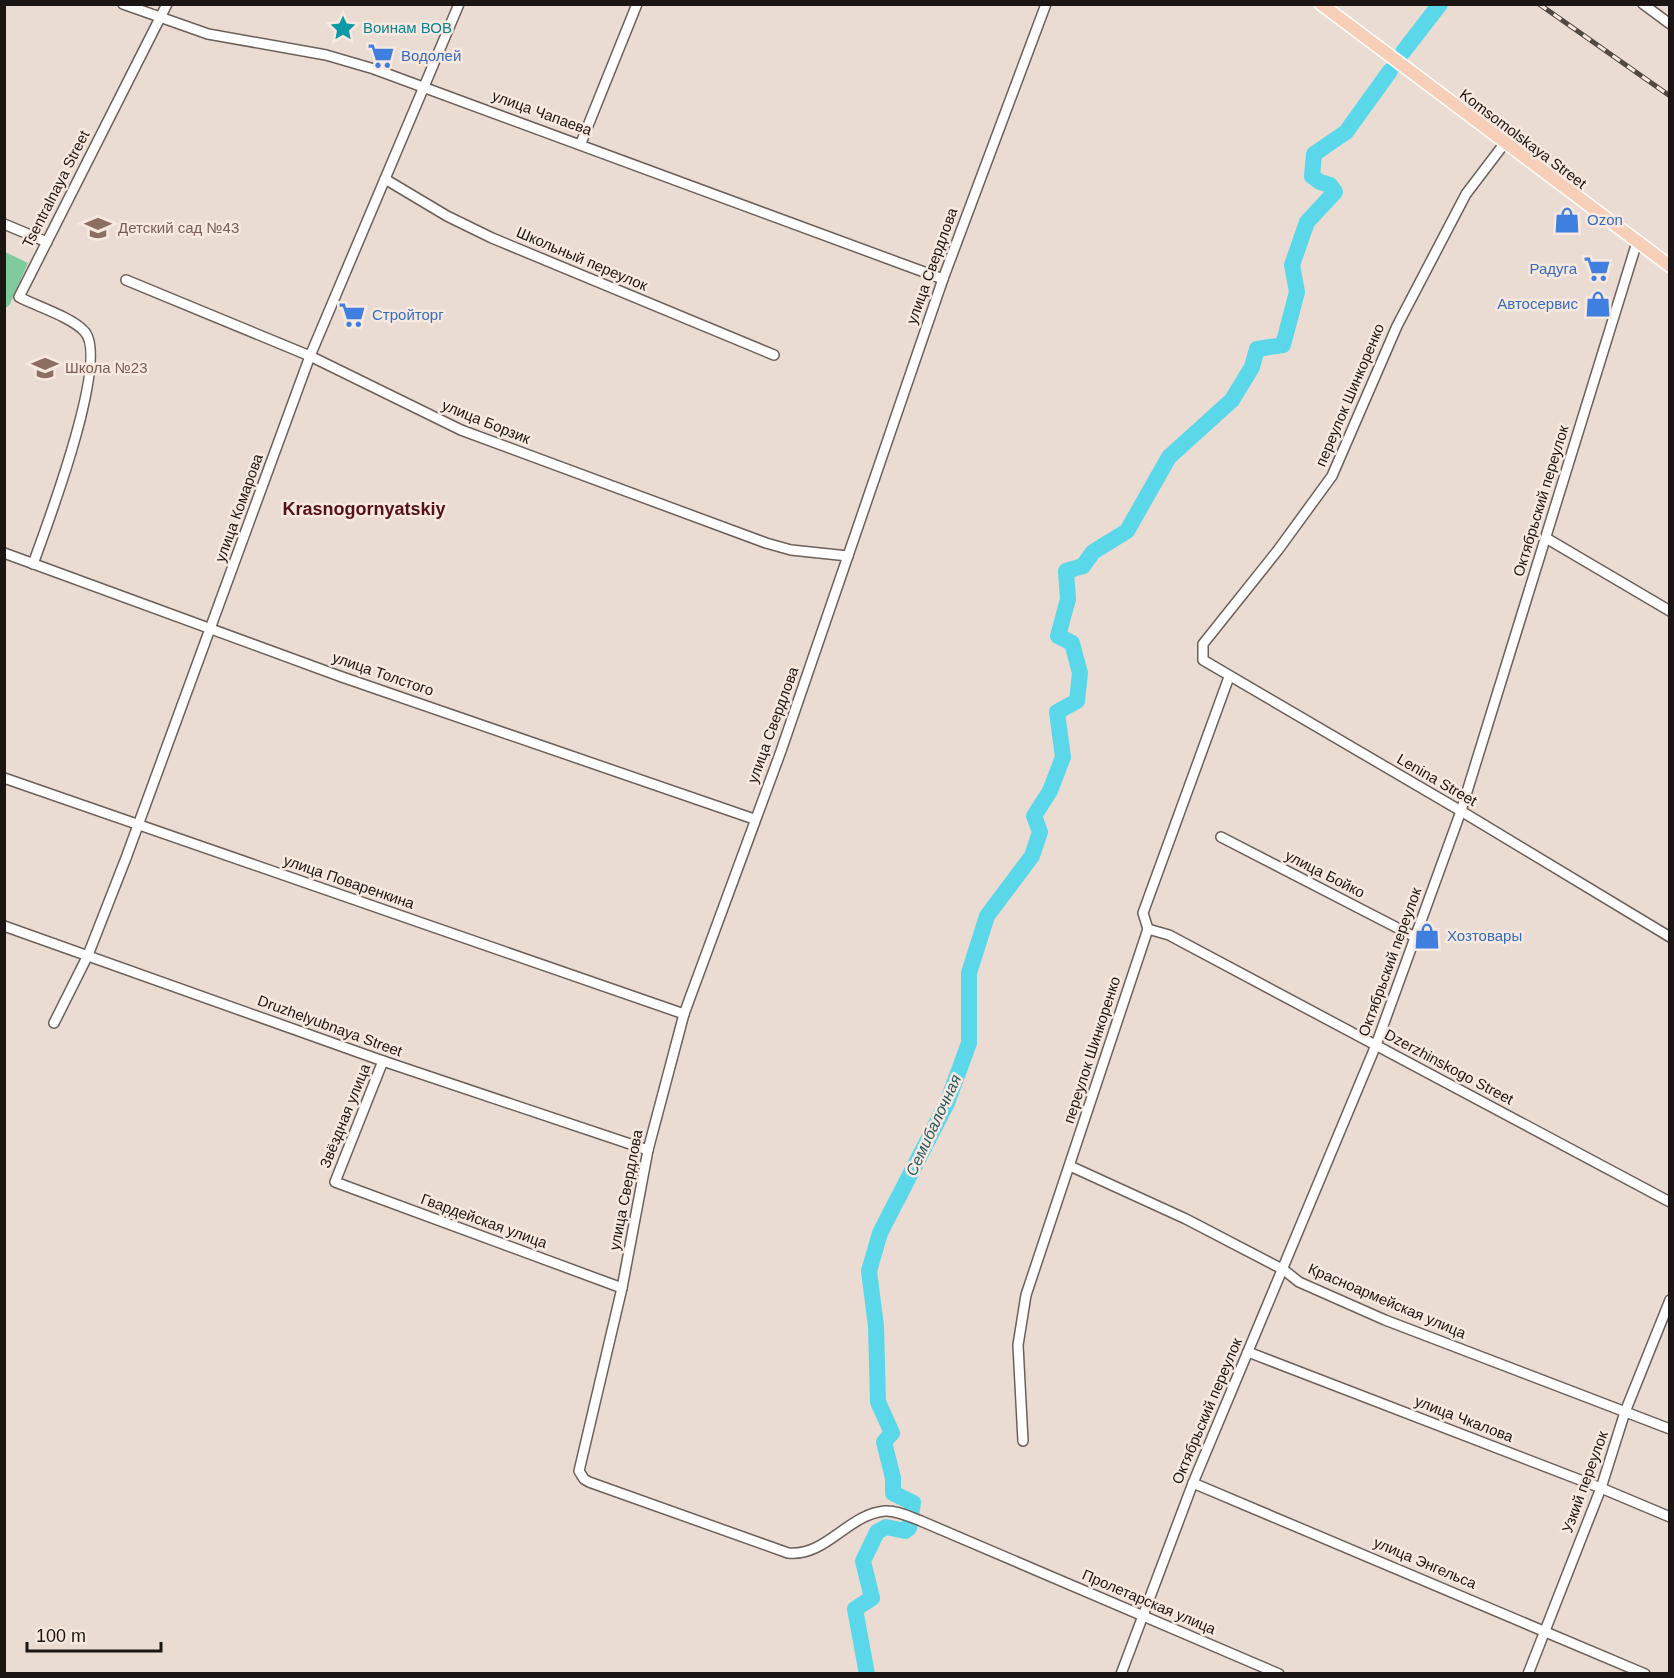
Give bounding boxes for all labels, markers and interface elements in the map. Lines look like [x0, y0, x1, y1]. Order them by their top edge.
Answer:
place icon: Воинам ВОВ [328, 13, 358, 43]
place label: Воинам ВОВ [363, 19, 452, 36]
supermarket icon: Водолей [366, 41, 396, 71]
place label: Водолей [401, 47, 461, 64]
street label: Komsomolskaya Street [1457, 85, 1591, 192]
street label: улица Чапаева [490, 87, 595, 139]
street label: Tsentralnaya Street [19, 127, 93, 250]
street label: улица Свердлова [903, 205, 961, 326]
shop icon: Ozon [1552, 205, 1582, 235]
place label: Ozon [1587, 211, 1623, 228]
school or university icon: Детский сад №43 [83, 213, 113, 243]
place label: Детский сад №43 [118, 219, 239, 236]
street label: Школьный переулок [514, 223, 651, 294]
supermarket icon: Радуга [1582, 254, 1612, 284]
place label: Радуга [1529, 260, 1578, 277]
shop icon: Автосервис [1583, 289, 1613, 319]
place label: Автосервис [1497, 295, 1578, 312]
supermarket icon: Стройторг [337, 300, 367, 330]
place label: Стройторг [372, 306, 444, 323]
street label: переулок Шинкоренко [1312, 321, 1387, 469]
school or university icon: Школа №23 [30, 353, 60, 383]
place label: Школа №23 [65, 359, 148, 376]
street label: улица Борзик [440, 396, 533, 447]
street label: Октябрьский переулок [1509, 423, 1572, 578]
street label: улица Комарова [211, 451, 266, 564]
district label: Krasnogornyatskiy [282, 499, 446, 519]
street label: улица Толстого [330, 648, 436, 699]
street label: улица Свердлова [744, 664, 802, 785]
street label: Lenina Street [1394, 750, 1481, 810]
street label: улица Бойко [1283, 846, 1368, 901]
street label: улица Поваренкина [282, 851, 417, 912]
street label: Октябрьский переулок [1355, 885, 1425, 1039]
shop icon: Хозтовары [1412, 921, 1442, 951]
place label: Хозтовары [1447, 927, 1522, 944]
street label: переулок Шинкоренко [1060, 974, 1123, 1126]
street label: Druzhelyubnaya Street [256, 991, 406, 1060]
street label: Dzerzhinskogo Street [1382, 1025, 1517, 1108]
street label: Звёздная улица [316, 1061, 373, 1170]
water label: Семибалочная [903, 1072, 965, 1178]
street label: улица Свердлова [605, 1128, 646, 1252]
street label: Гвардейская улица [419, 1190, 550, 1252]
street label: Красноармейская улица [1306, 1260, 1469, 1342]
street label: Октябрьский переулок [1168, 1335, 1245, 1486]
street label: улица Чкалова [1413, 1392, 1516, 1445]
street label: Узкий переулок [1558, 1428, 1611, 1535]
street label: улица Энгельса [1371, 1533, 1480, 1592]
street label: Пролетарская улица [1080, 1566, 1219, 1638]
scale bar [27, 1615, 160, 1653]
text: 100 m [36, 1626, 86, 1646]

